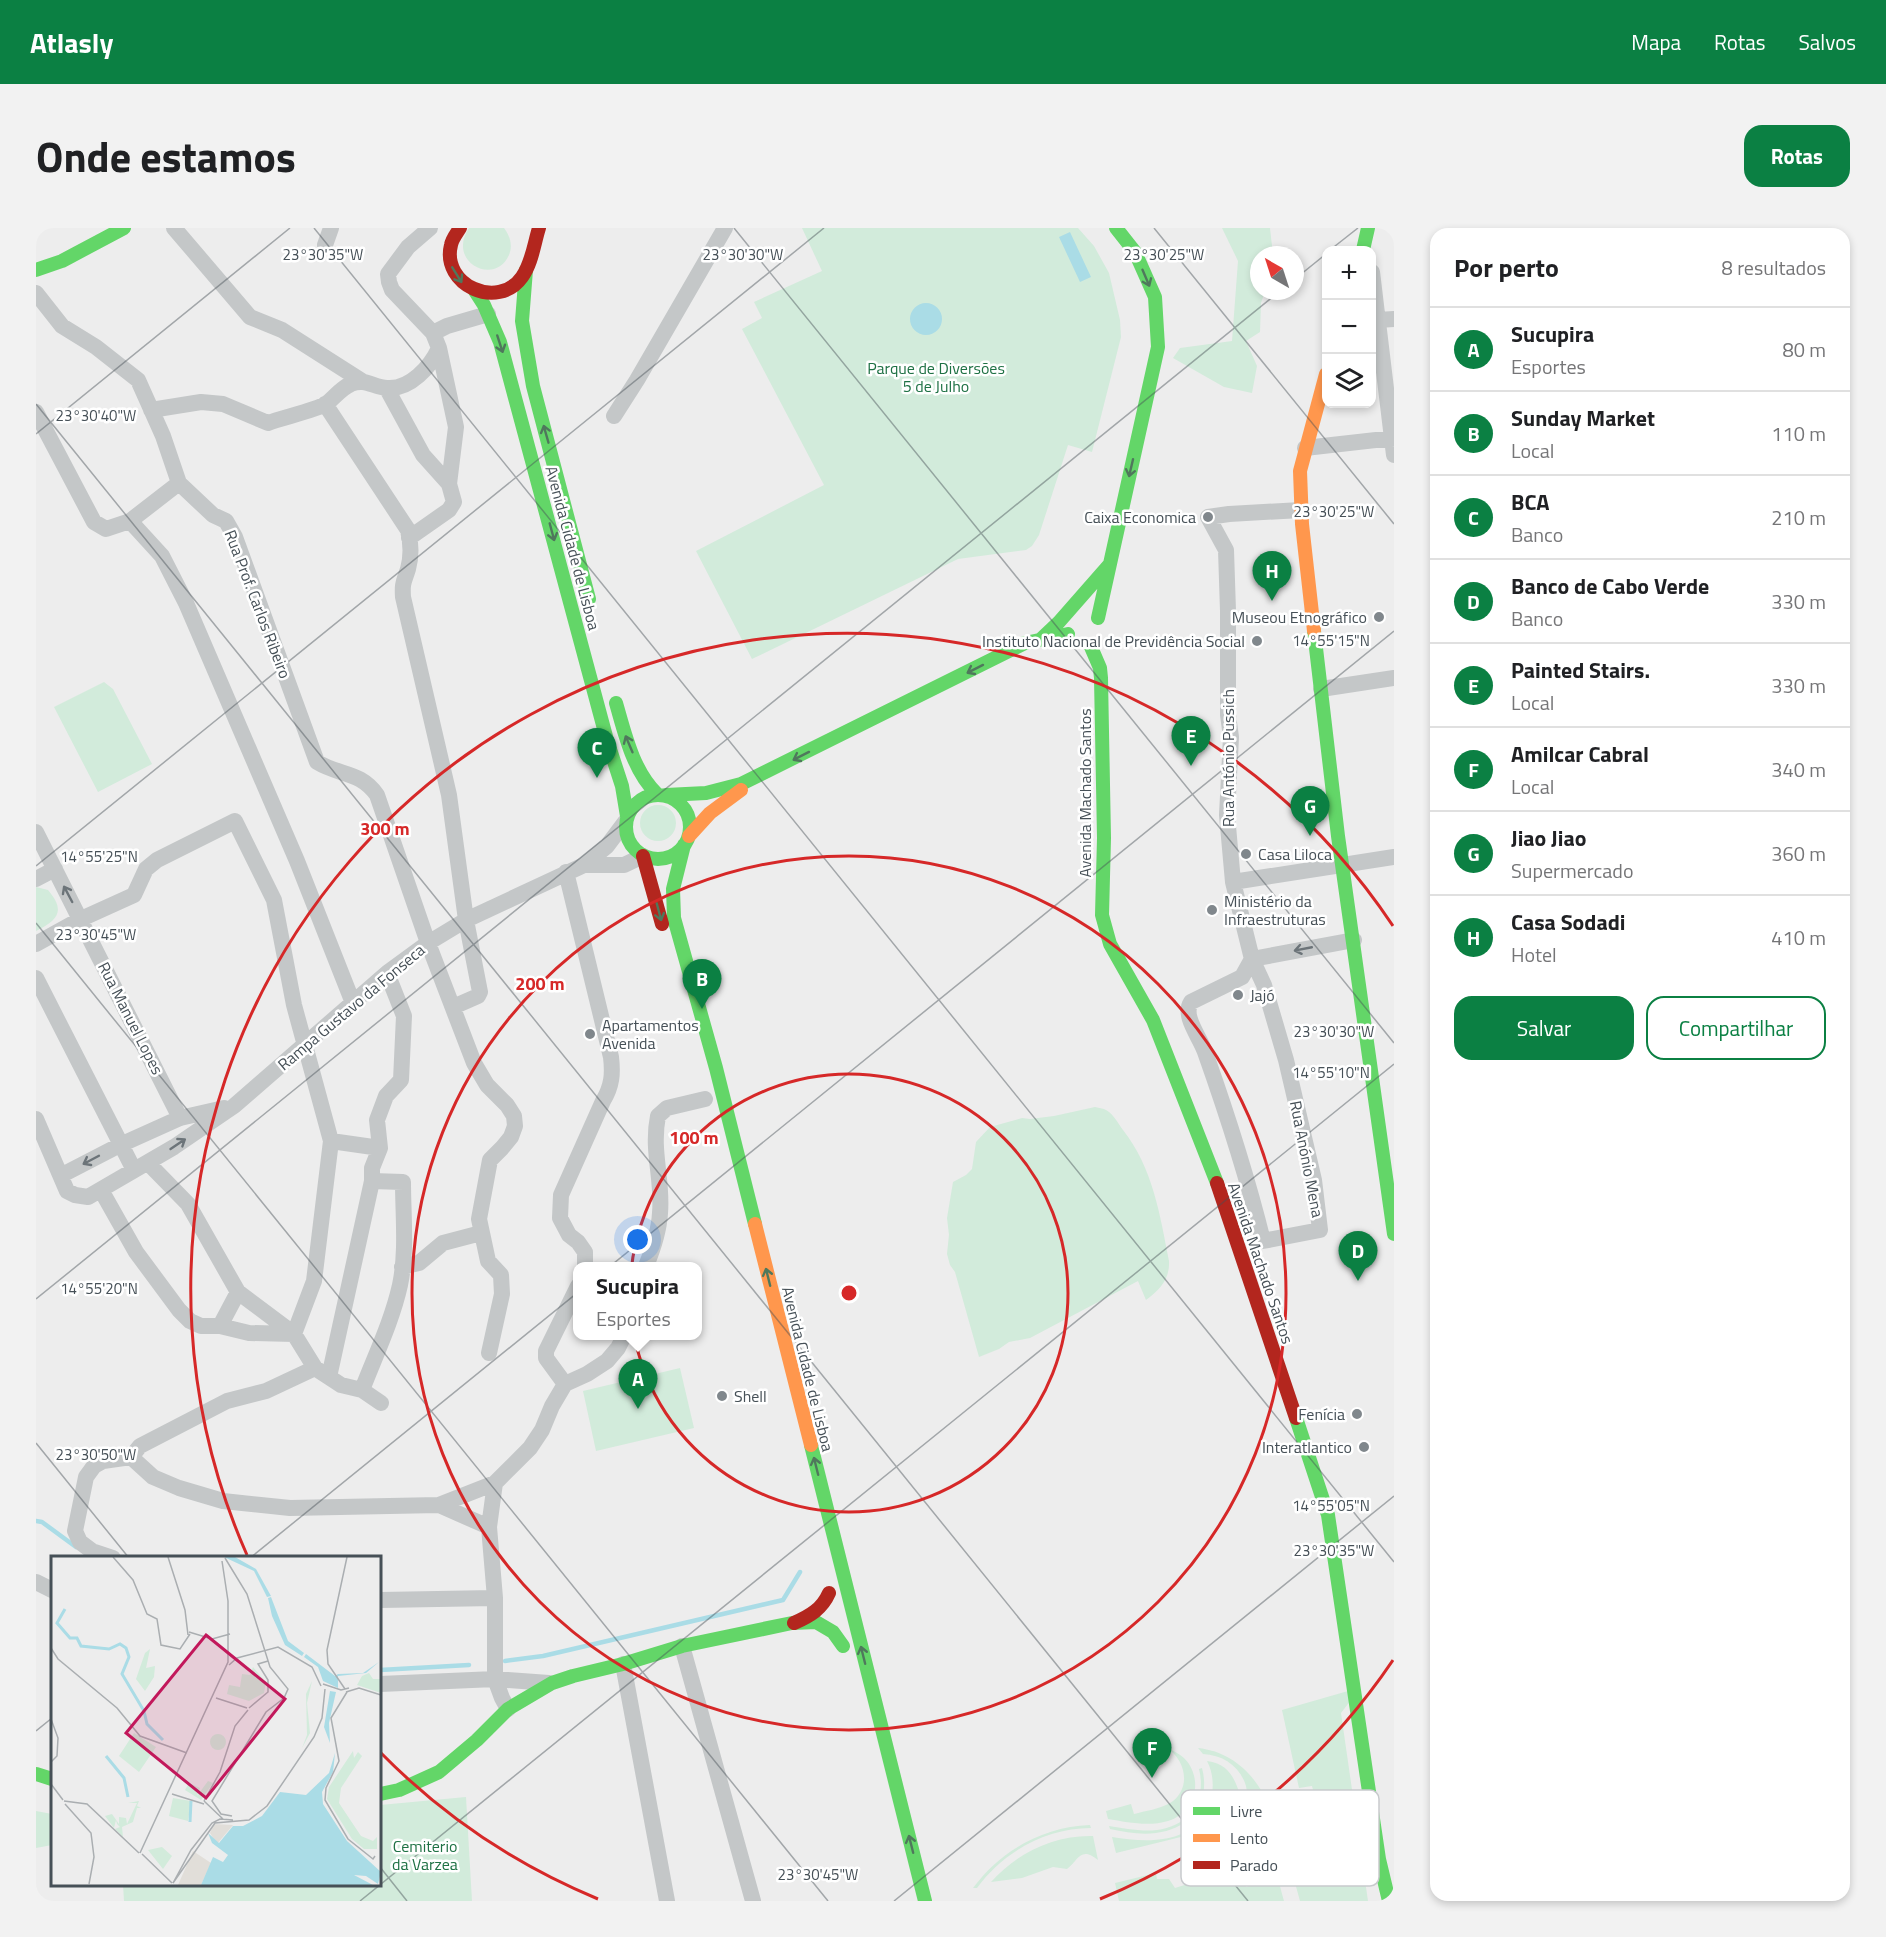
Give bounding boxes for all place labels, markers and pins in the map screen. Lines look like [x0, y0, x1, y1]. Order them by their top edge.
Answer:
place label: Caixa Economica [1084, 505, 1196, 529]
marker: Caixa Economica [1201, 510, 1215, 524]
pin: H [1252, 552, 1292, 601]
place label: Museou Etnográfico [1232, 605, 1367, 629]
marker: Museou Etnográfico [1372, 610, 1386, 624]
place label: Instituto Nacional de Previdência Social [982, 629, 1245, 653]
marker: Instituto Nacional de Previdência Social [1250, 634, 1264, 648]
pin: E [1172, 716, 1210, 766]
pin: C [578, 728, 616, 778]
pin: G [1290, 786, 1330, 836]
place label: Casa Liloca [1258, 842, 1332, 866]
marker: Casa Liloca [1239, 847, 1253, 861]
place label: Ministério da Infraestruturas [1224, 889, 1326, 931]
marker: Ministério da Infraestruturas [1205, 903, 1219, 917]
pin: B [682, 960, 722, 1009]
place label: Jajó [1250, 983, 1275, 1007]
marker: Jajó [1231, 988, 1245, 1002]
place label: Apartamentos Avenida [602, 1013, 699, 1055]
marker: Apartamentos Avenida [583, 1027, 597, 1041]
pin: D [1338, 1232, 1378, 1281]
centre of rings [839, 1283, 859, 1303]
pin: A [618, 1360, 658, 1409]
place label: Shell [734, 1384, 767, 1408]
marker: Shell [715, 1389, 729, 1403]
place label: Fenícia [1298, 1402, 1345, 1426]
marker: Fenícia [1350, 1407, 1364, 1421]
place label: Interatlantico [1262, 1435, 1352, 1459]
marker: Interatlantico [1357, 1440, 1371, 1454]
pin: F [1132, 1728, 1172, 1778]

